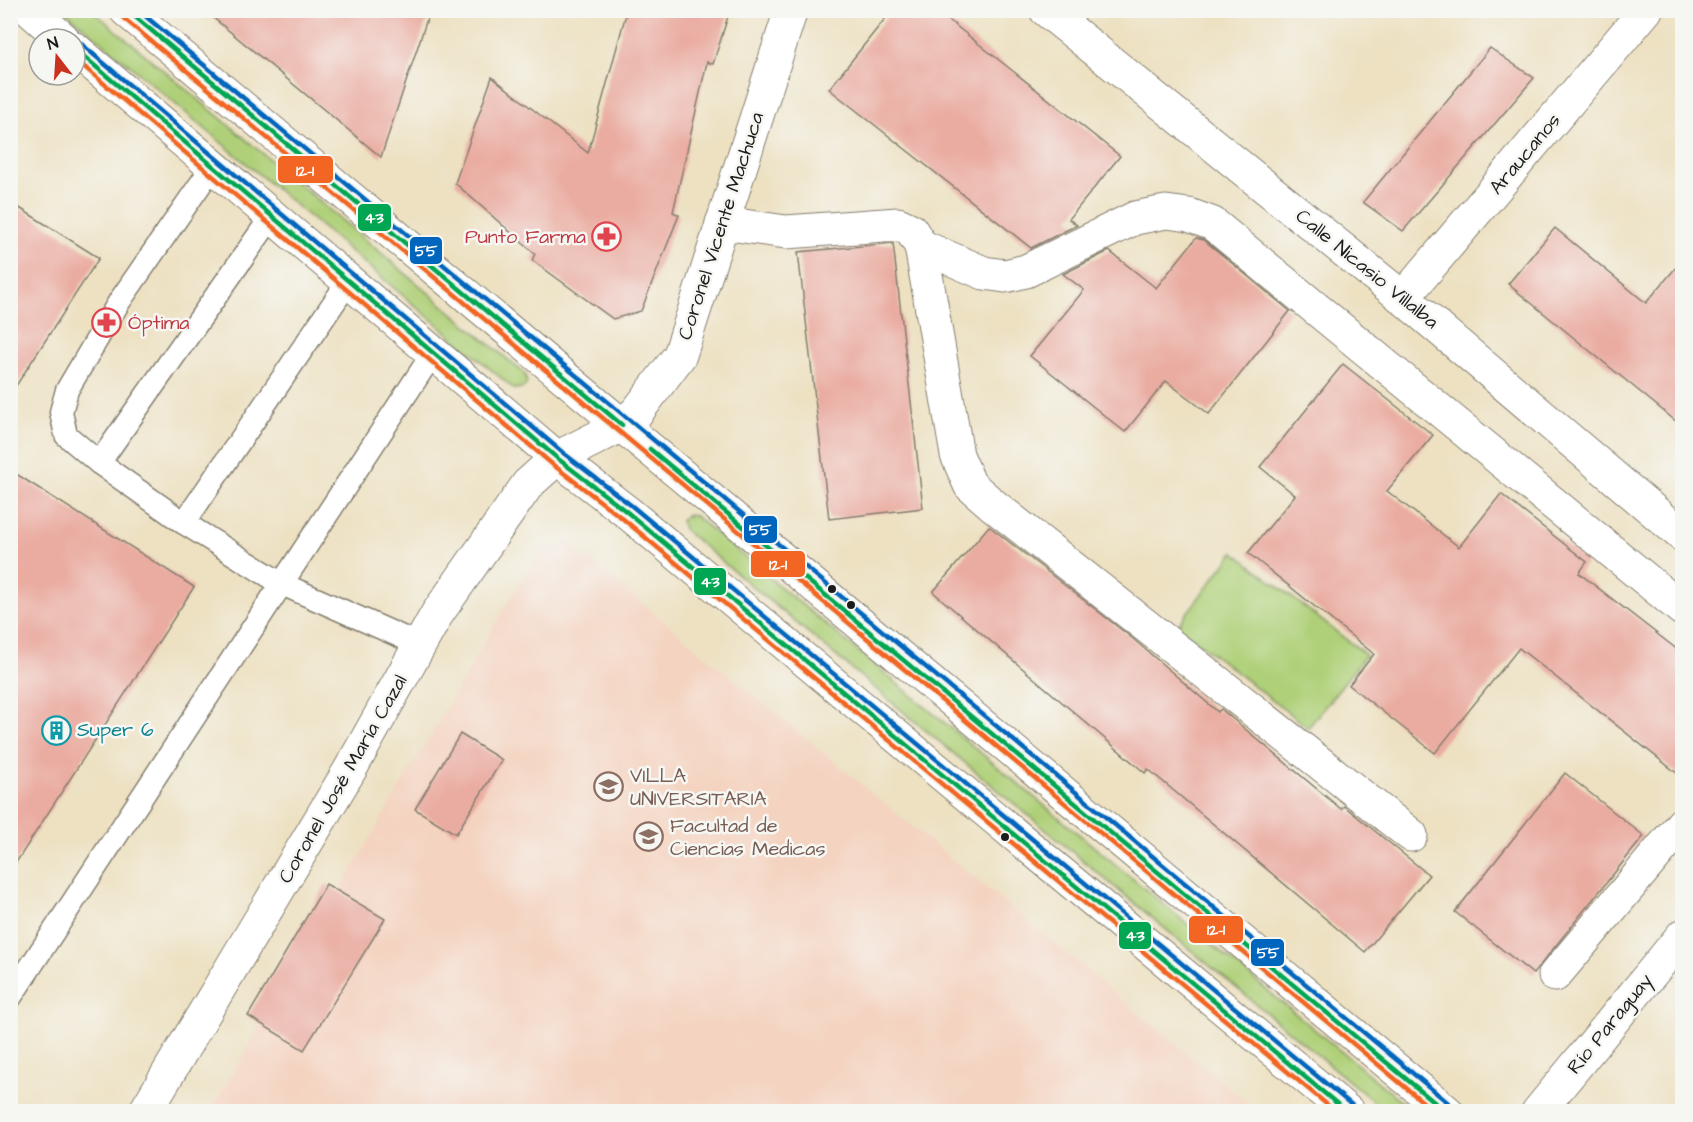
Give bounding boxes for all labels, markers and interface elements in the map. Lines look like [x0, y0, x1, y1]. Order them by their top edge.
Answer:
north arrow [27, 27, 87, 87]
text: N [45, 32, 61, 56]
street label: Araucanos [1483, 107, 1567, 201]
street label: Coronel Vicente Machuca [671, 109, 771, 343]
line badge: 12-1 [277, 155, 334, 184]
text: 12-1 [296, 160, 315, 182]
street label: Calle Nicasio Villalba [1290, 202, 1444, 336]
line badge: 43 [357, 203, 392, 232]
text: 43 [364, 207, 384, 229]
pharmacy icon: Punto Farma [591, 221, 623, 253]
place label: Punto Farma [465, 223, 586, 251]
line badge: 55 [409, 236, 443, 265]
text: 55 [415, 240, 438, 262]
pharmacy icon: Óptima [91, 307, 123, 339]
place label: Óptima [128, 309, 189, 337]
line badge: 55 [743, 515, 778, 544]
text: 55 [749, 519, 772, 541]
line badge: 12-1 [750, 550, 806, 578]
text: 12-1 [769, 554, 788, 576]
line badge: 43 [693, 567, 727, 596]
text: 43 [700, 571, 720, 593]
unlabelled marker [826, 583, 838, 595]
unlabelled marker [845, 599, 857, 611]
street label: Coronel José María Cazal [272, 669, 414, 889]
building icon: Super 6 [40, 714, 72, 746]
place label: Super 6 [77, 716, 154, 744]
place label: VILLA UNIVERSITARIA [630, 762, 767, 813]
school or university icon: VILLA UNIVERSITARIA [593, 771, 625, 803]
place label: Facultad de Ciencias Medicas [670, 812, 825, 863]
school or university icon: Facultad de Ciencias Medicas [633, 821, 665, 853]
unlabelled marker [999, 831, 1011, 843]
line badge: 12-1 [1188, 915, 1244, 944]
text: 12-1 [1207, 919, 1226, 941]
line badge: 43 [1118, 921, 1152, 950]
text: 43 [1125, 925, 1145, 947]
line badge: 55 [1250, 938, 1285, 967]
text: 55 [1257, 942, 1280, 964]
street label: Río Paraguay [1561, 968, 1660, 1081]

